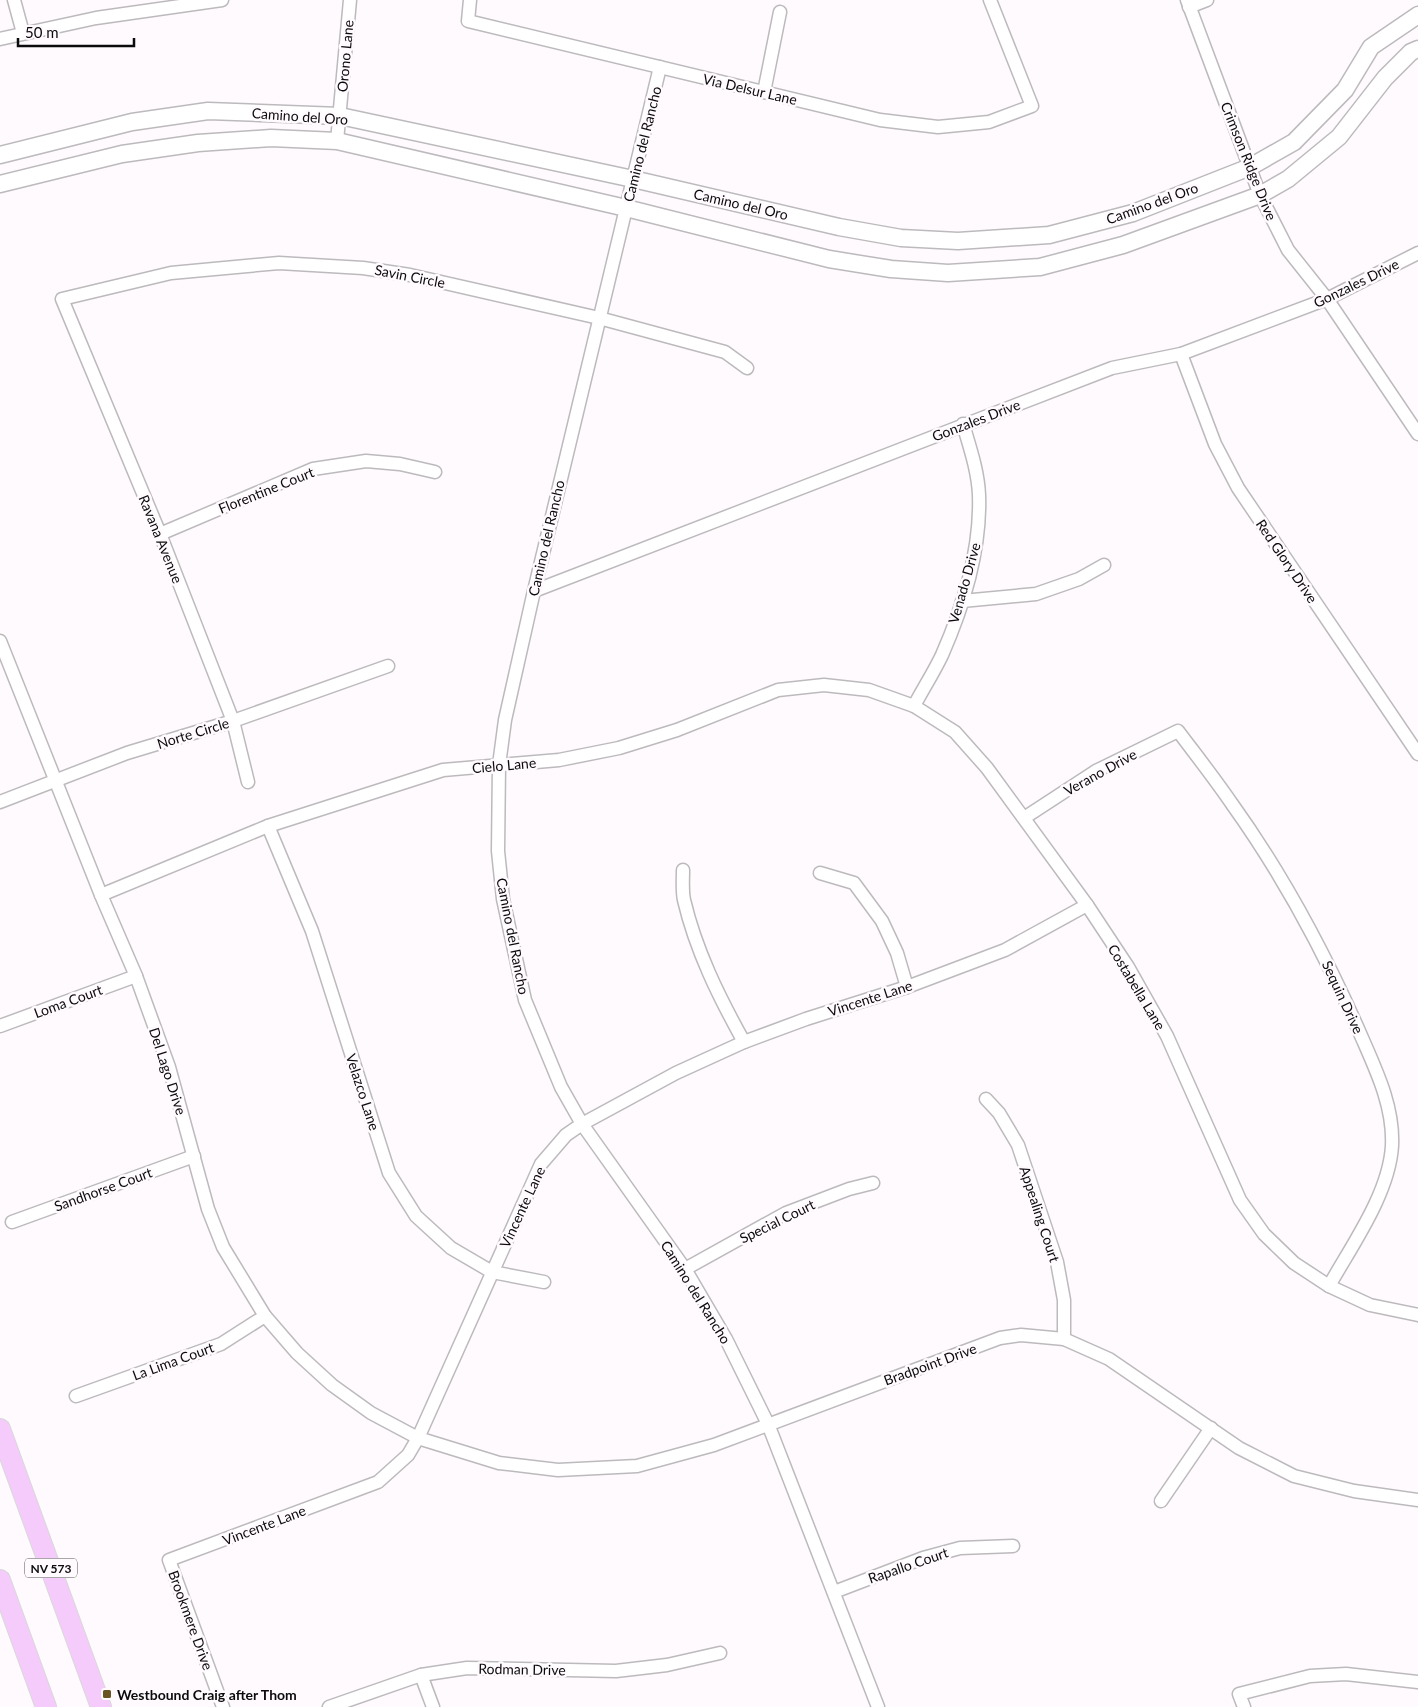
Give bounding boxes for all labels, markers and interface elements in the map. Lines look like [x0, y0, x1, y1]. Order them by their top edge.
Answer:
scale bar [18, 15, 134, 47]
street label: Orono Lane [333, 19, 357, 93]
text: 50 m [25, 23, 59, 41]
street label: Via Delsur Lane [701, 70, 799, 108]
street label: Camino del Rancho [619, 84, 665, 204]
street label: Crimson Ridge Drive [1218, 99, 1280, 223]
street label: Camino del Oro [251, 104, 349, 128]
street label: Camino del Oro [1104, 178, 1200, 227]
street label: Camino del Oro [692, 185, 790, 223]
street label: Gonzales Drive [1311, 255, 1401, 311]
street label: Savin Circle [373, 261, 447, 291]
street label: Gonzales Drive [930, 395, 1022, 445]
street label: Florentine Court [216, 463, 316, 517]
street label: Camino del Rancho [524, 478, 568, 598]
street label: Ravana Avenue [136, 492, 186, 586]
street label: Red Glory Drive [1253, 516, 1321, 606]
street label: Venado Drive [944, 541, 984, 625]
street label: Norte Circle [155, 714, 231, 752]
street label: Verano Drive [1061, 745, 1139, 799]
street label: Cielo Lane [471, 754, 537, 776]
street label: Camino del Rancho [493, 876, 533, 996]
street label: Costabella Lane [1105, 941, 1169, 1033]
street label: Sequin Drive [1319, 958, 1367, 1036]
street label: Vincente Lane [826, 976, 914, 1020]
street label: Loma Court [31, 981, 105, 1021]
street label: Del Lago Drive [146, 1025, 190, 1117]
street label: Velazco Lane [343, 1051, 383, 1133]
street label: Sandhorse Court [52, 1163, 154, 1215]
street label: Vincente Lane [496, 1164, 548, 1250]
street label: Appealing Court [1016, 1164, 1064, 1264]
street label: Special Court [737, 1195, 817, 1247]
street label: Camino del Rancho [657, 1237, 735, 1347]
street label: La Lima Court [130, 1338, 216, 1384]
street label: Bradpoint Drive [881, 1339, 979, 1389]
street label: Vincente Lane [220, 1501, 308, 1549]
street label: Rapallo Court [866, 1543, 950, 1587]
road number: NV 573 [25, 1559, 77, 1578]
street label: Brookmere Drive [165, 1568, 217, 1672]
street label: Rodman Drive [478, 1660, 566, 1678]
place label: Westbound Craig after Thom [117, 1686, 297, 1703]
marker: Westbound Craig after Thom [101, 1688, 113, 1700]

